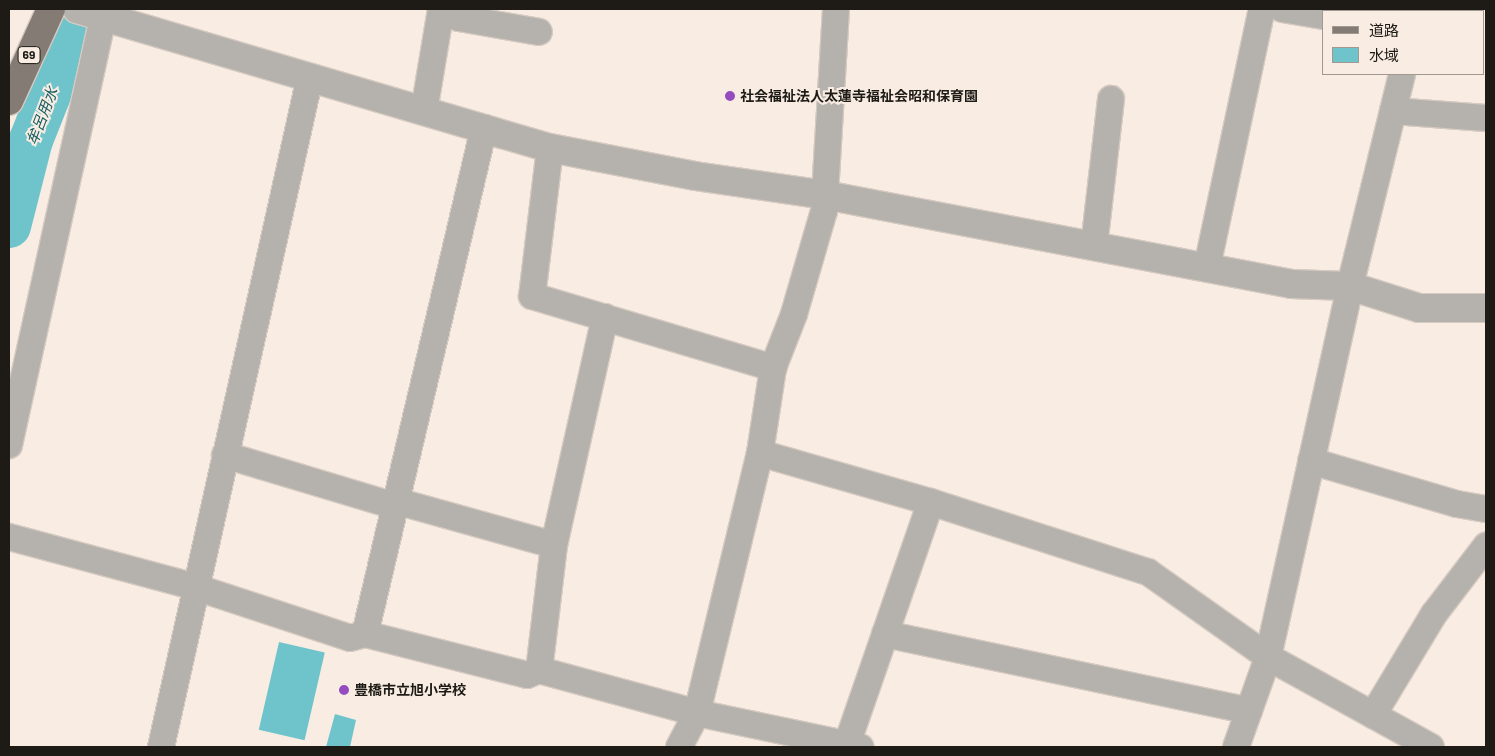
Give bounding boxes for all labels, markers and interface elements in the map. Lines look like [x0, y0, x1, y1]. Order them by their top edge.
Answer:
legend [1322, 10, 1485, 75]
text: 道路 [1369, 21, 1399, 39]
road number: 69 [16, 46, 42, 64]
text: 水域 [1369, 46, 1399, 64]
water label: 牟呂用水 [23, 85, 61, 147]
place label: 社会福祉法人太蓮寺福祉会昭和保育園 [740, 88, 978, 104]
marker: 社会福祉法人太蓮寺福祉会昭和保育園 [724, 90, 736, 102]
place label: 豊橋市立旭小学校 [354, 682, 466, 698]
marker: 豊橋市立旭小学校 [338, 684, 350, 696]

